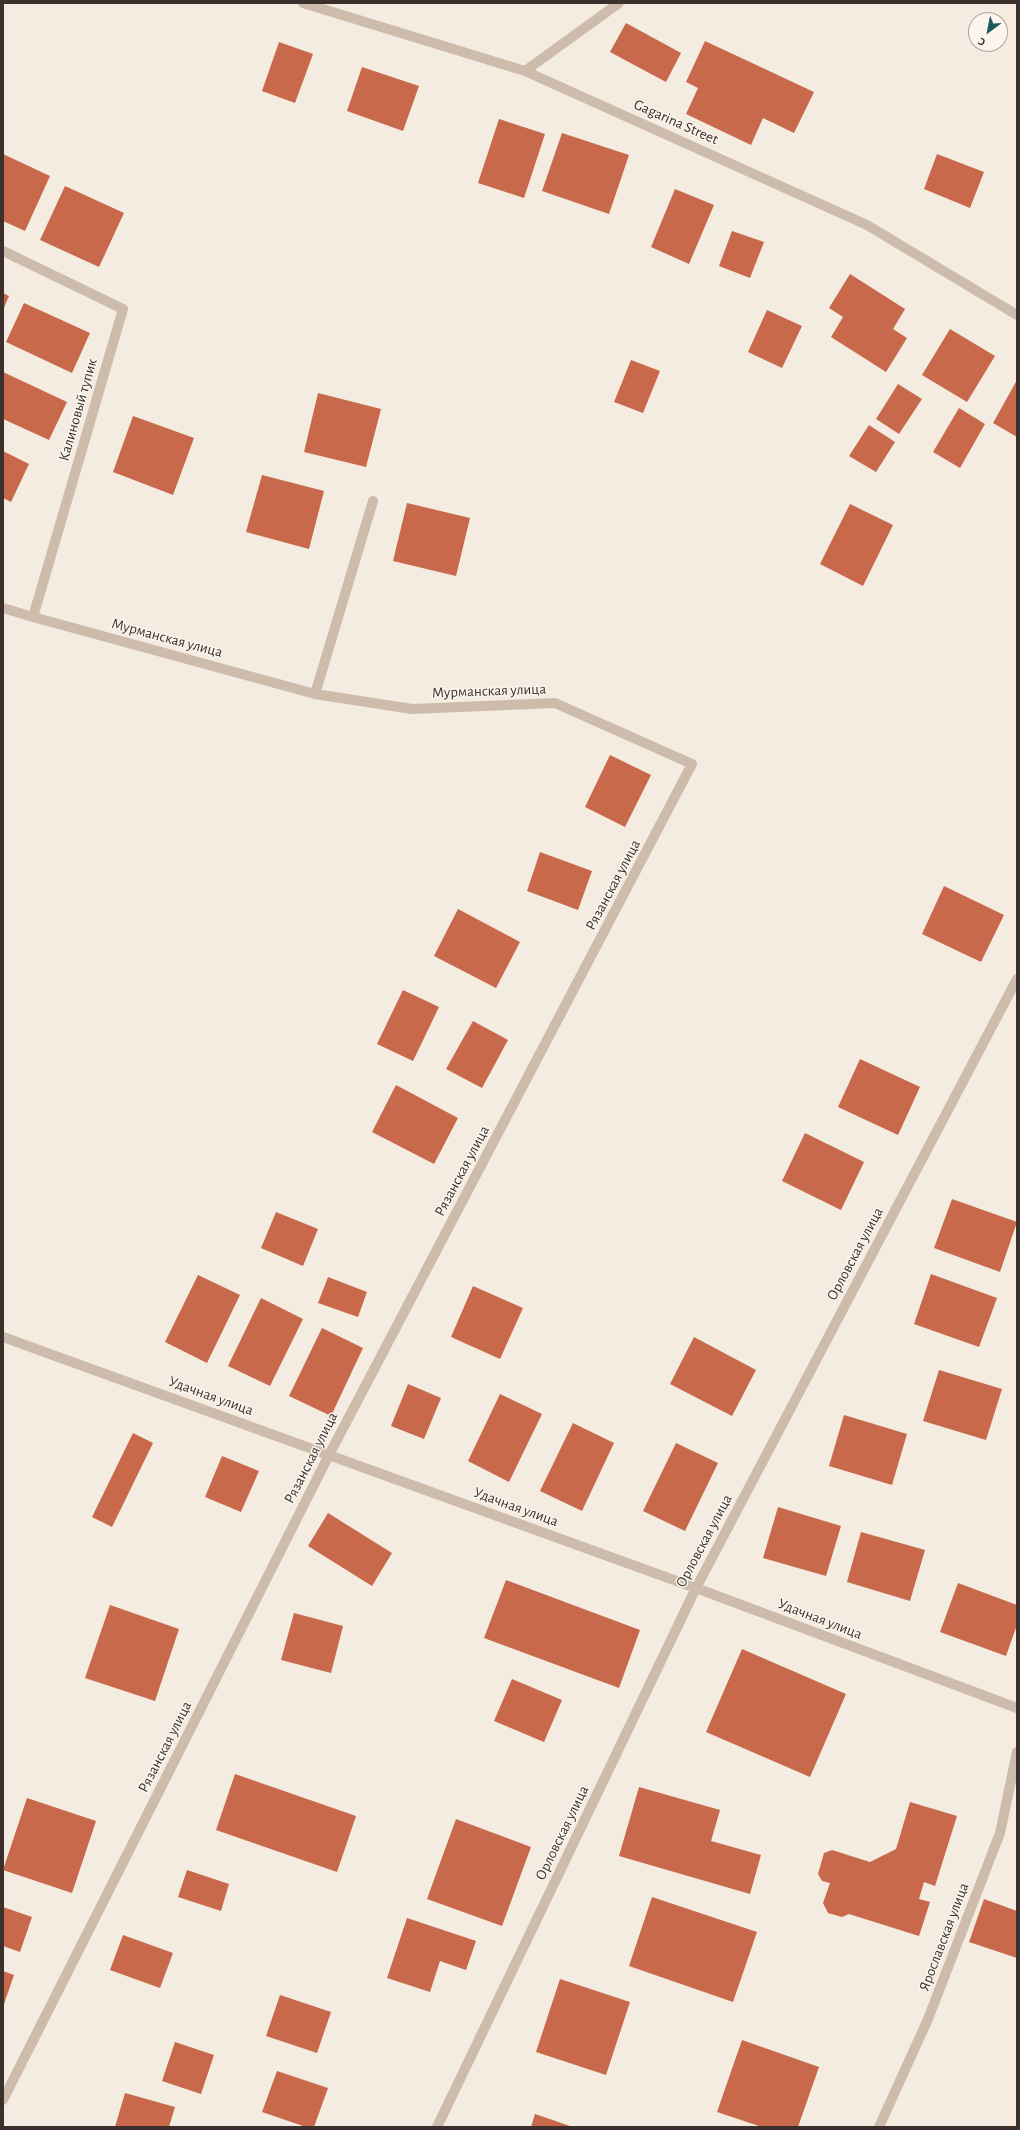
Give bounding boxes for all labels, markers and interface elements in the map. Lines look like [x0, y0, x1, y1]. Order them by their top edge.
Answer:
north arrow [968, 12, 1008, 52]
text: С [976, 35, 987, 48]
street label: Gagarina Street [631, 95, 721, 149]
street label: Калиновый тупик [55, 357, 101, 463]
street label: Мурманская улица [109, 615, 225, 661]
street label: Мурманская улица [432, 680, 546, 702]
street label: Рязанская улица [582, 837, 644, 933]
street label: Рязанская улица [431, 1123, 493, 1219]
street label: Орловская улица [823, 1204, 887, 1304]
street label: Удачная улица [166, 1372, 256, 1420]
street label: Рязанская улица [280, 1409, 342, 1507]
street label: Удачная улица [471, 1483, 561, 1531]
street label: Орловская улица [672, 1491, 736, 1591]
street label: Удачная улица [775, 1595, 865, 1643]
street label: Рязанская улица [134, 1698, 196, 1796]
street label: Орловская улица [531, 1783, 593, 1883]
street label: Ярославская улица [915, 1880, 973, 1994]

